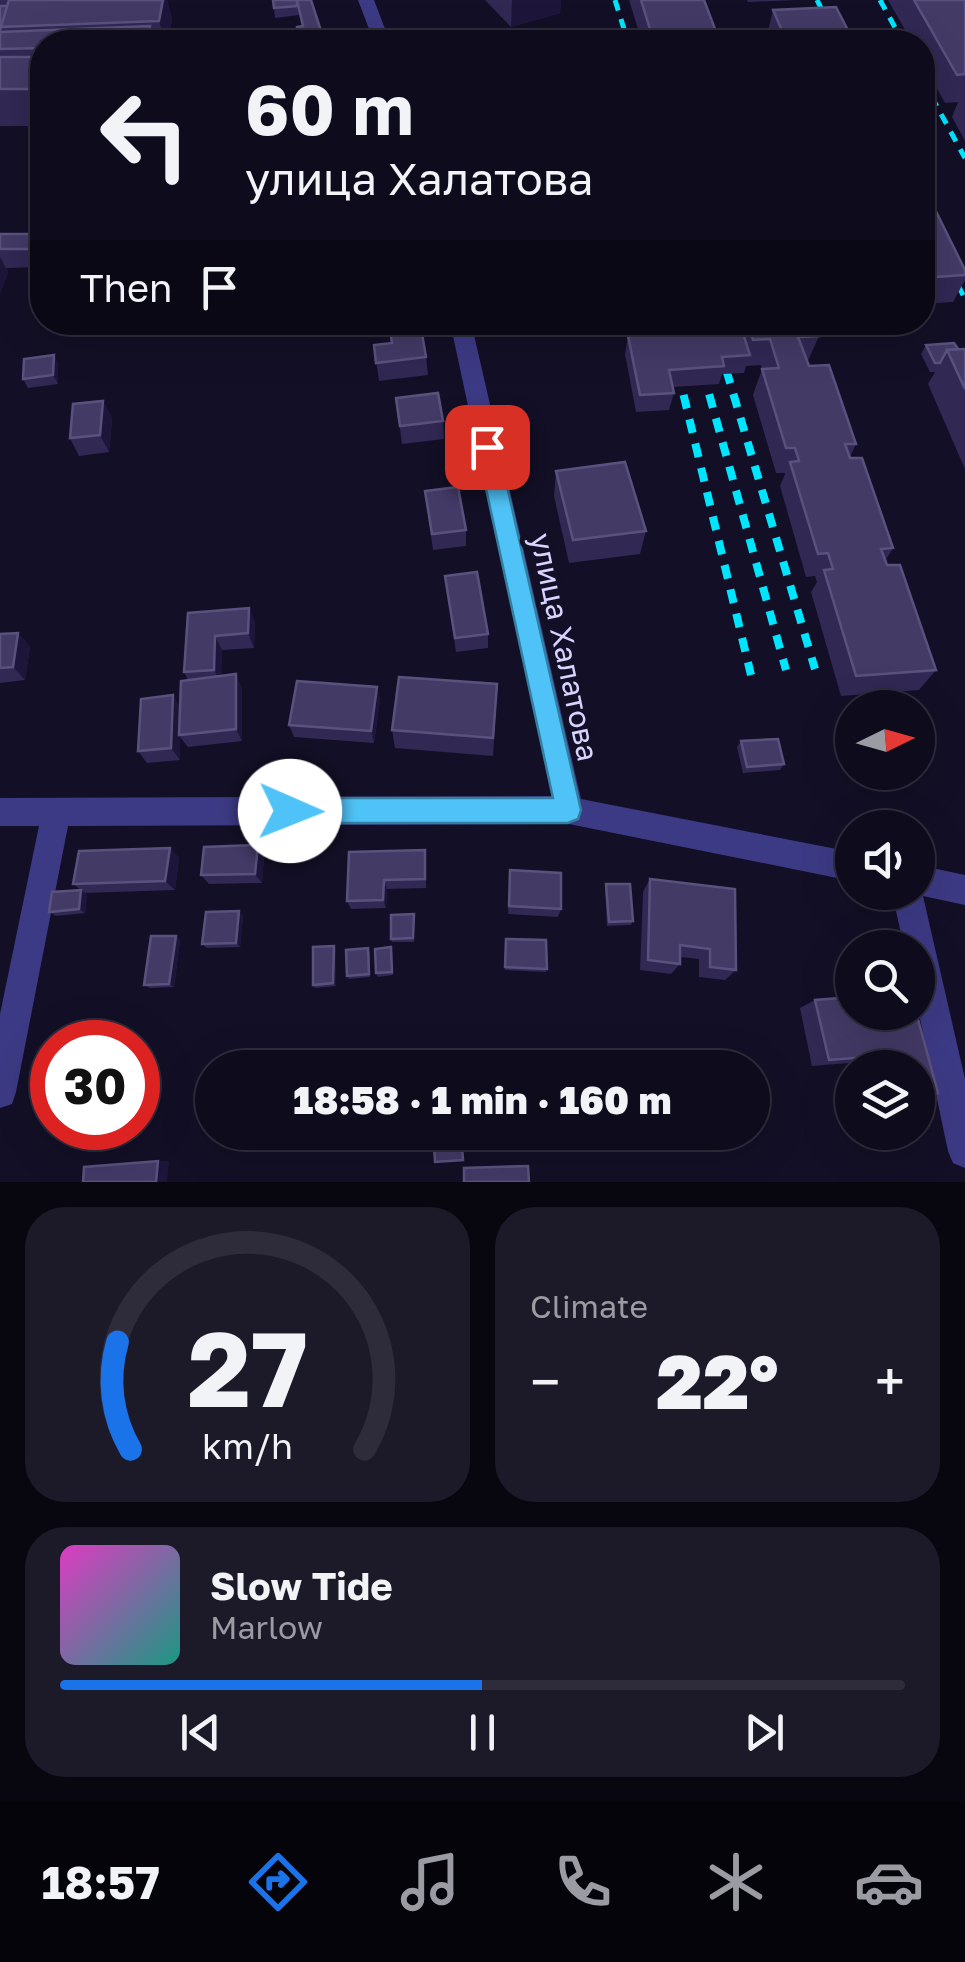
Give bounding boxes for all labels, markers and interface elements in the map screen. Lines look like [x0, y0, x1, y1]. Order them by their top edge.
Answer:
text: 60 m [245, 66, 414, 150]
icon: left [80, 70, 210, 200]
text: улица Халатова [245, 151, 594, 205]
icon: arrive [192, 260, 247, 315]
text: Then [80, 265, 172, 310]
pin [445, 405, 530, 490]
icon: arrive [460, 420, 515, 475]
street label: улица Халатова [523, 530, 607, 764]
north arrow [835, 690, 935, 790]
map controls [835, 690, 935, 1150]
position arrow [238, 759, 342, 863]
button: sound [835, 810, 935, 910]
button: search [835, 930, 935, 1030]
speed limit sign: 30 [30, 1020, 160, 1150]
button: layers [835, 1050, 935, 1150]
text: 18:58 · 1 min · 160 m [293, 1077, 672, 1122]
text: Climate [530, 1287, 648, 1325]
text: 27 [187, 1305, 308, 1430]
text: 22° [656, 1335, 779, 1426]
text: − [530, 1348, 560, 1414]
text: + [875, 1348, 905, 1414]
text: km/h [202, 1424, 293, 1467]
text: Slow Tide [210, 1563, 393, 1608]
text: Marlow [210, 1608, 323, 1646]
icon: previous [173, 1705, 228, 1760]
icon: pause [455, 1705, 510, 1760]
icon: next [737, 1705, 792, 1760]
icon: directions [243, 1847, 313, 1917]
icon: music [395, 1847, 465, 1917]
icon: phone [548, 1847, 618, 1917]
icon: climate [701, 1847, 771, 1917]
icon: car [854, 1847, 924, 1917]
text: 18:57 [41, 1855, 160, 1909]

